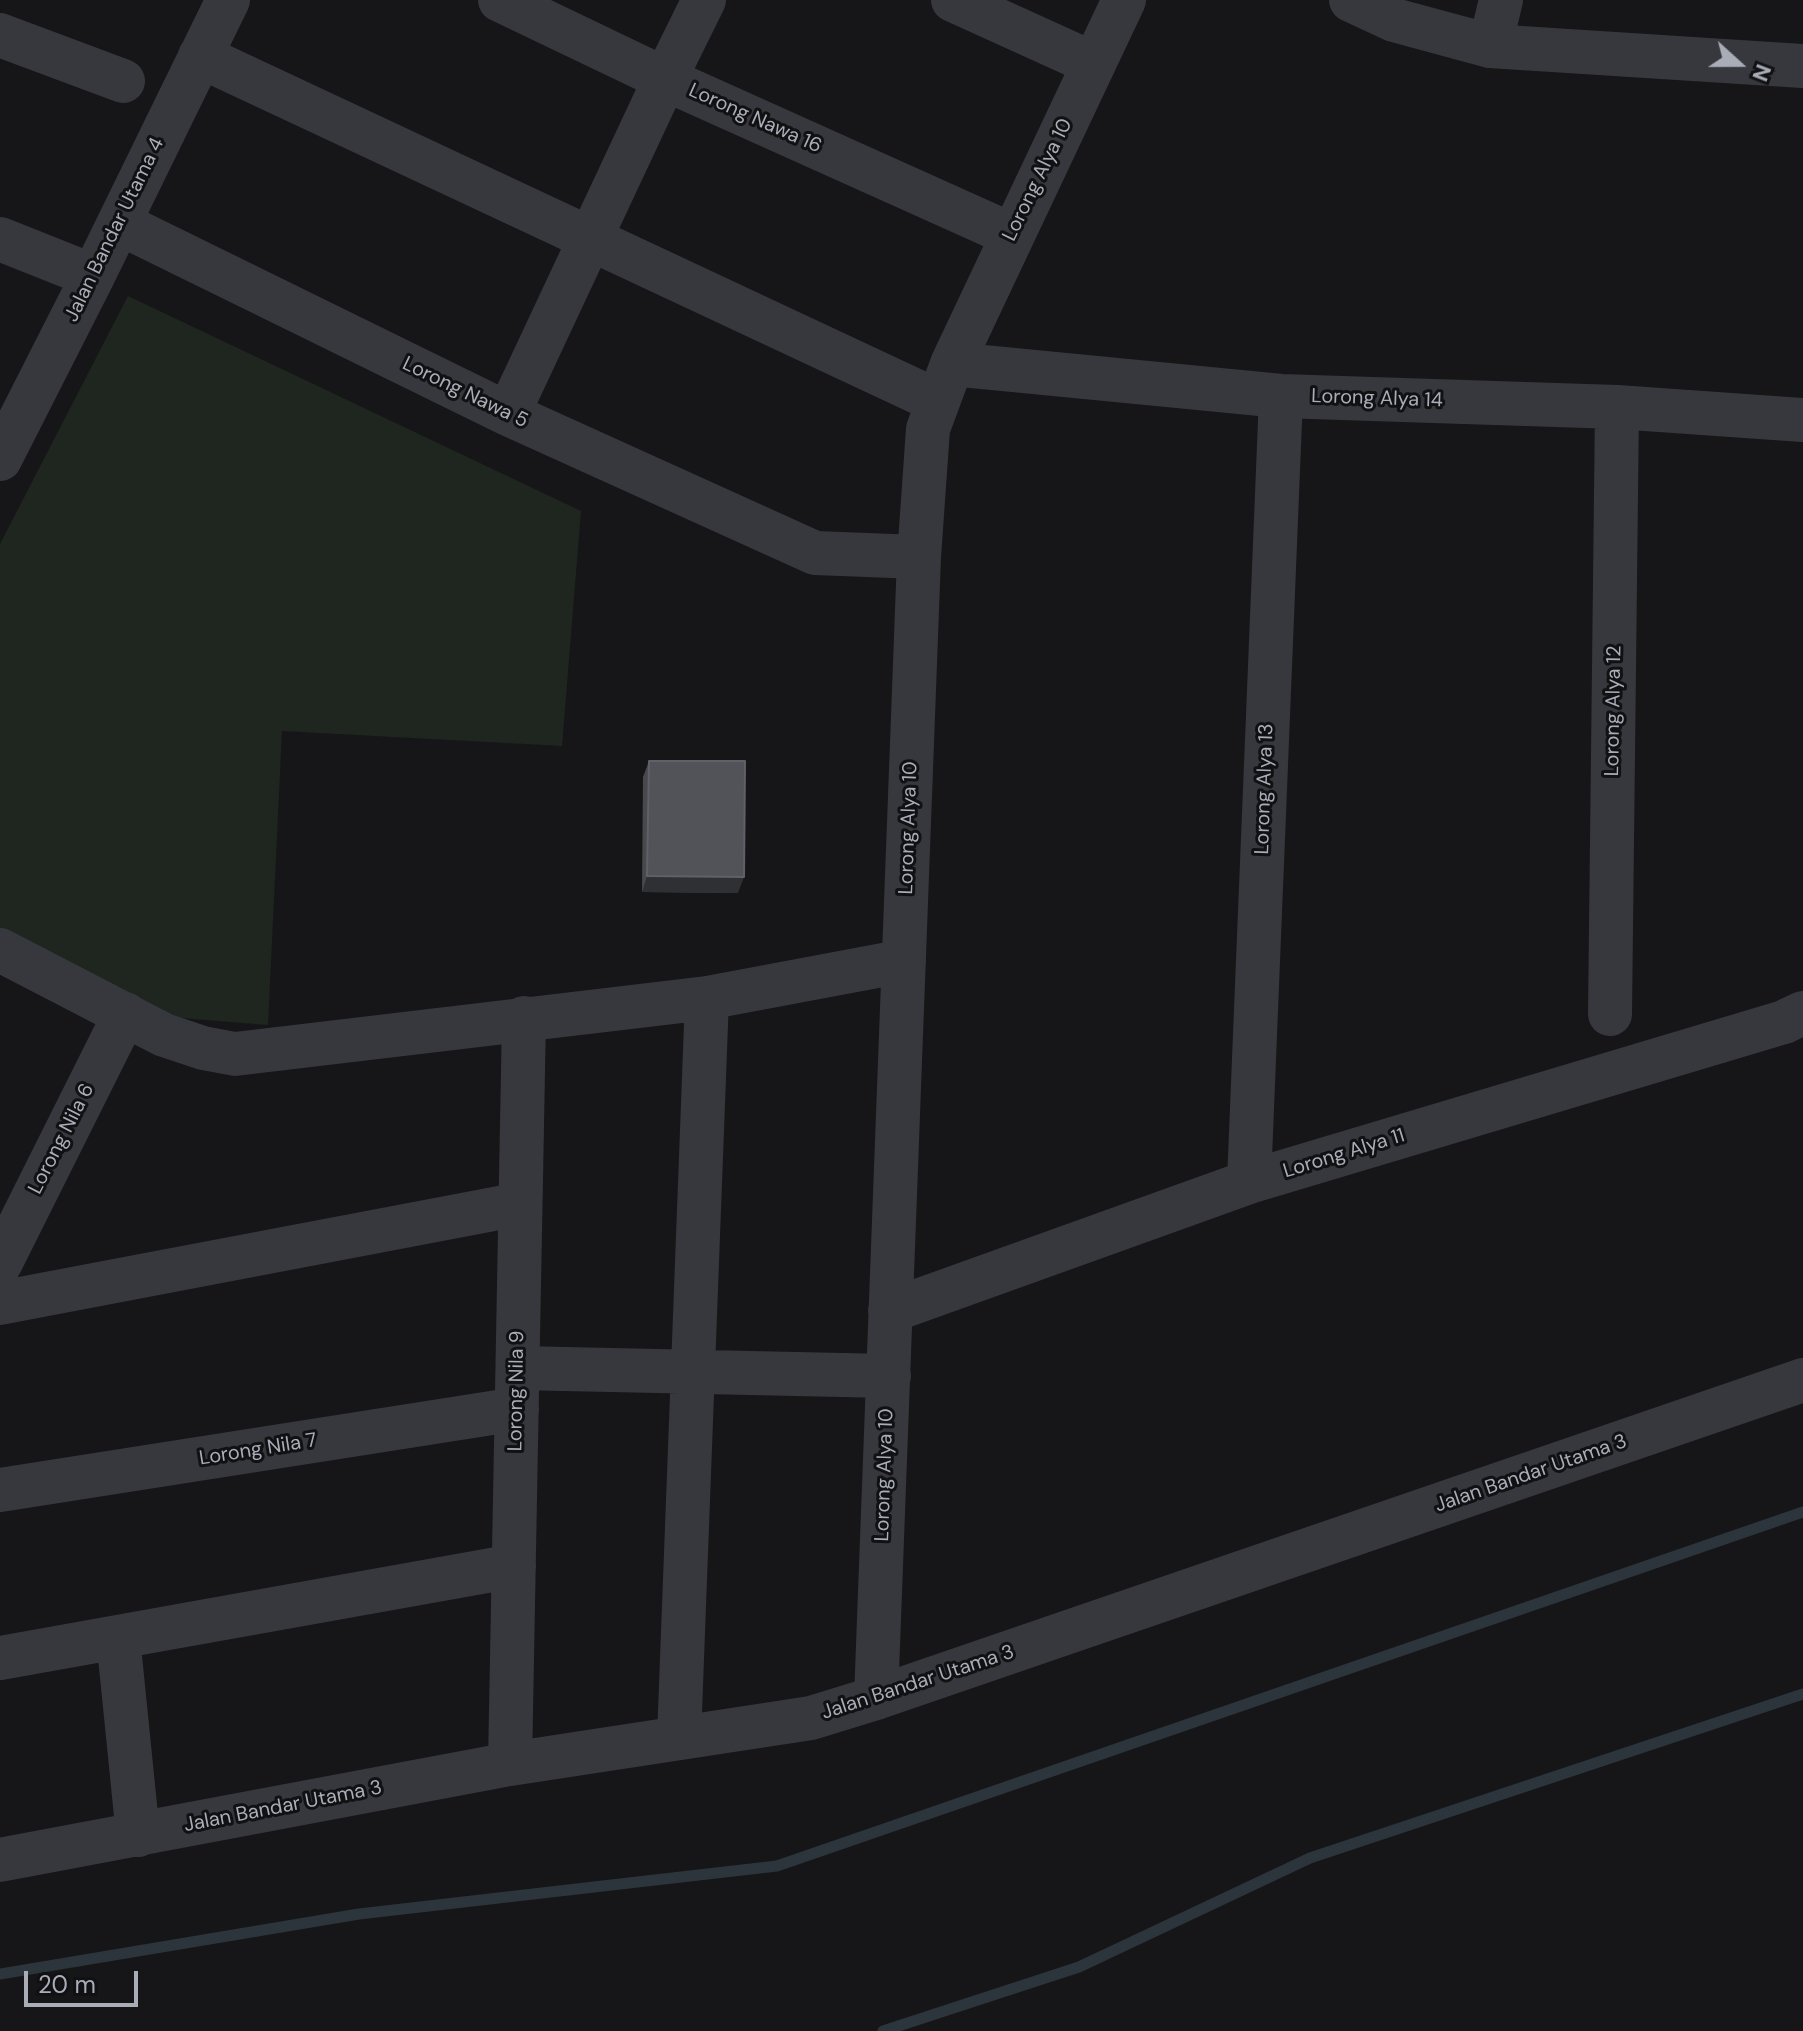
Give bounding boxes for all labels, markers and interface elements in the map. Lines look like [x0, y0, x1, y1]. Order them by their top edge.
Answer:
north arrow [1699, 24, 1779, 104]
text: N [1745, 60, 1778, 85]
street label: Lorong Nawa 16 [685, 79, 825, 159]
street label: Lorong Alya 10 [998, 115, 1078, 245]
street label: Jalan Bandar Utama 4 [60, 134, 170, 326]
street label: Lorong Nawa 5 [398, 352, 532, 434]
street label: Lorong Alya 14 [1311, 385, 1443, 413]
street label: Lorong Alya 12 [1601, 645, 1627, 777]
street label: Lorong Alya 13 [1251, 723, 1279, 855]
street label: Lorong Alya 10 [895, 761, 923, 895]
street label: Lorong Nila 6 [24, 1080, 100, 1198]
street label: Lorong Alya 11 [1280, 1124, 1408, 1184]
street label: Lorong Nila 9 [504, 1330, 530, 1452]
street label: Lorong Alya 10 [871, 1408, 899, 1542]
street label: Lorong Nila 7 [197, 1429, 319, 1471]
street label: Jalan Bandar Utama 3 [1432, 1430, 1630, 1518]
street label: Jalan Bandar Utama 3 [819, 1640, 1017, 1726]
street label: Jalan Bandar Utama 3 [182, 1776, 384, 1838]
scale bar [28, 1955, 142, 2005]
text: 20 m [38, 1969, 96, 2000]

